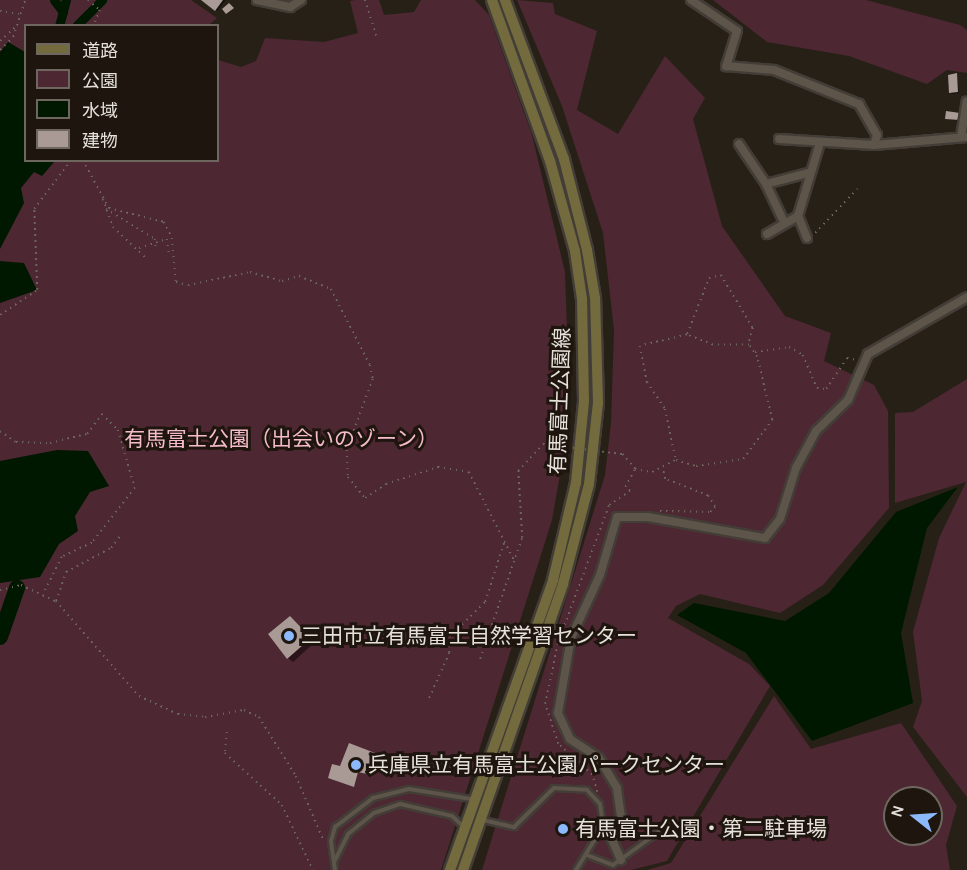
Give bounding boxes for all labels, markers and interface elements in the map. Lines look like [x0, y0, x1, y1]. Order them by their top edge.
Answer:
legend [24, 24, 219, 162]
text: 道路 [82, 40, 118, 62]
text: 公園 [82, 70, 118, 92]
text: 水域 [82, 100, 118, 122]
text: 建物 [82, 130, 118, 152]
street label: 有馬富士公園線 [545, 327, 575, 475]
park label: 有馬富士公園（出会いのゾーン） [124, 426, 438, 452]
place label: 三田市立有馬富士自然学習センター [301, 623, 637, 649]
marker: 三田市立有馬富士自然学習センター [282, 629, 296, 643]
place label: 兵庫県立有馬富士公園パークセンター [368, 752, 725, 778]
marker: 兵庫県立有馬富士公園パークセンター [349, 758, 363, 772]
north arrow [883, 786, 943, 846]
text: N [886, 803, 908, 819]
place label: 有馬富士公園・第二駐車場 [575, 816, 827, 842]
marker: 有馬富士公園・第二駐車場 [556, 822, 570, 836]

